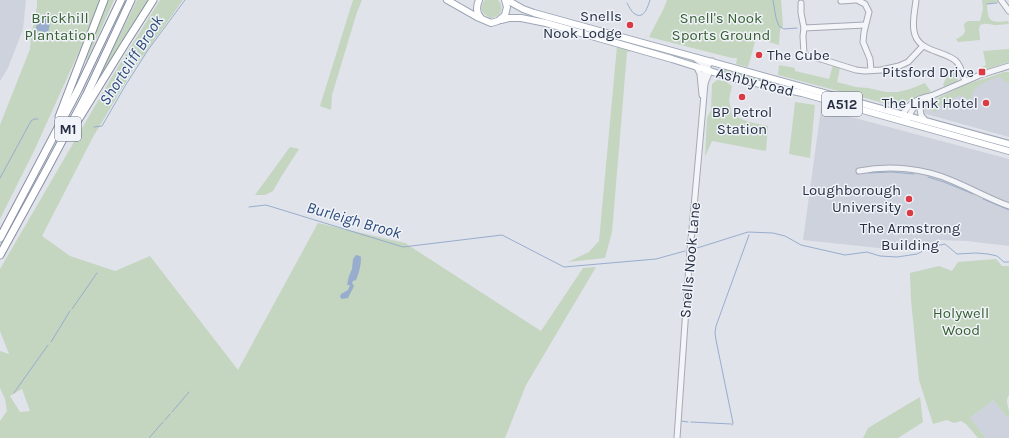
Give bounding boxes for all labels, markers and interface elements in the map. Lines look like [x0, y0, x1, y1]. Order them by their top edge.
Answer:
place label: Snells Nook Lodge [543, 7, 622, 42]
park label: Brickhill Plantation [24, 9, 96, 44]
park label: Snell's Nook Sports Ground [672, 9, 770, 44]
water label: Shortcliff Brook [95, 11, 168, 109]
marker: Snells Nook Lodge [625, 20, 635, 30]
place label: The Cube [767, 46, 830, 64]
marker: The Cube [754, 50, 764, 60]
place label: Pitsford Drive [882, 63, 974, 81]
street label: Ashby Road [714, 64, 796, 100]
marker: Pitsford Drive [977, 67, 987, 77]
marker: BP Petrol Station [737, 92, 747, 102]
road number: A512 [822, 92, 862, 116]
place label: The Link Hotel [882, 94, 978, 112]
marker: The Link Hotel [981, 98, 991, 108]
place label: BP Petrol Station [712, 103, 772, 138]
road number: M1 [55, 117, 81, 141]
place label: Loughborough University [802, 181, 901, 216]
marker: Loughborough University [904, 194, 914, 204]
water label: Burleigh Brook [305, 197, 404, 243]
street label: Snells Nook Lane [676, 201, 704, 319]
marker: The Armstrong Building [905, 208, 915, 218]
place label: The Armstrong Building [860, 219, 961, 254]
park label: Holywell Wood [933, 304, 989, 339]

